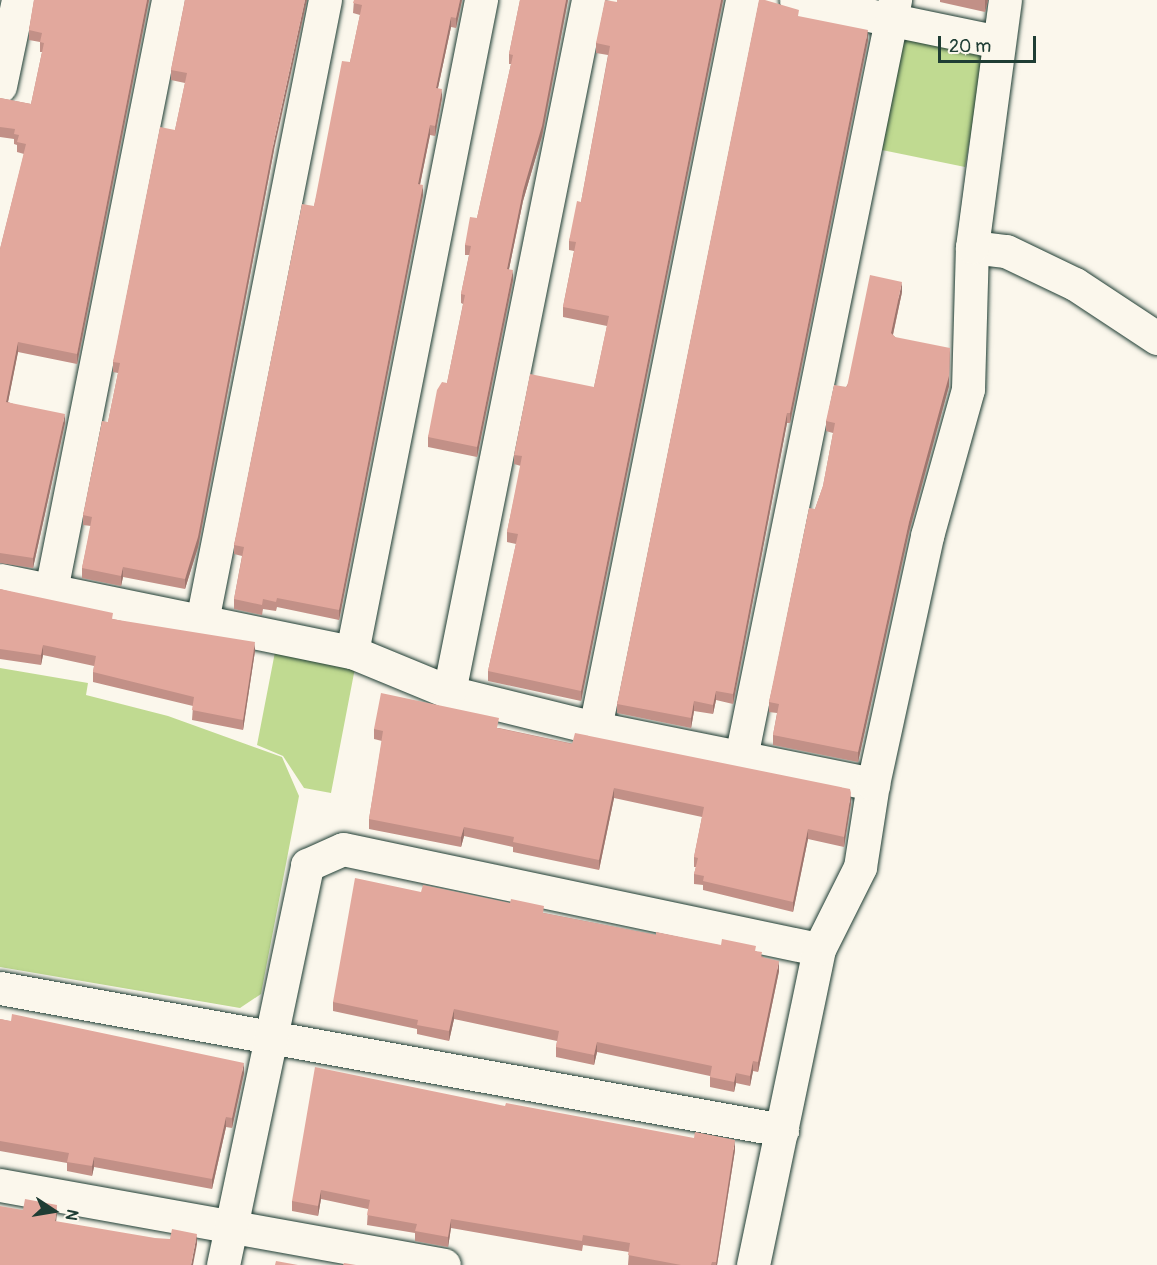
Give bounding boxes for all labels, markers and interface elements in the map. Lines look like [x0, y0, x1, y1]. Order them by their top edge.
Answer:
scale bar [941, 24, 1038, 62]
text: 20 m [949, 35, 991, 58]
north arrow [24, 1181, 84, 1241]
text: N [61, 1207, 83, 1222]

